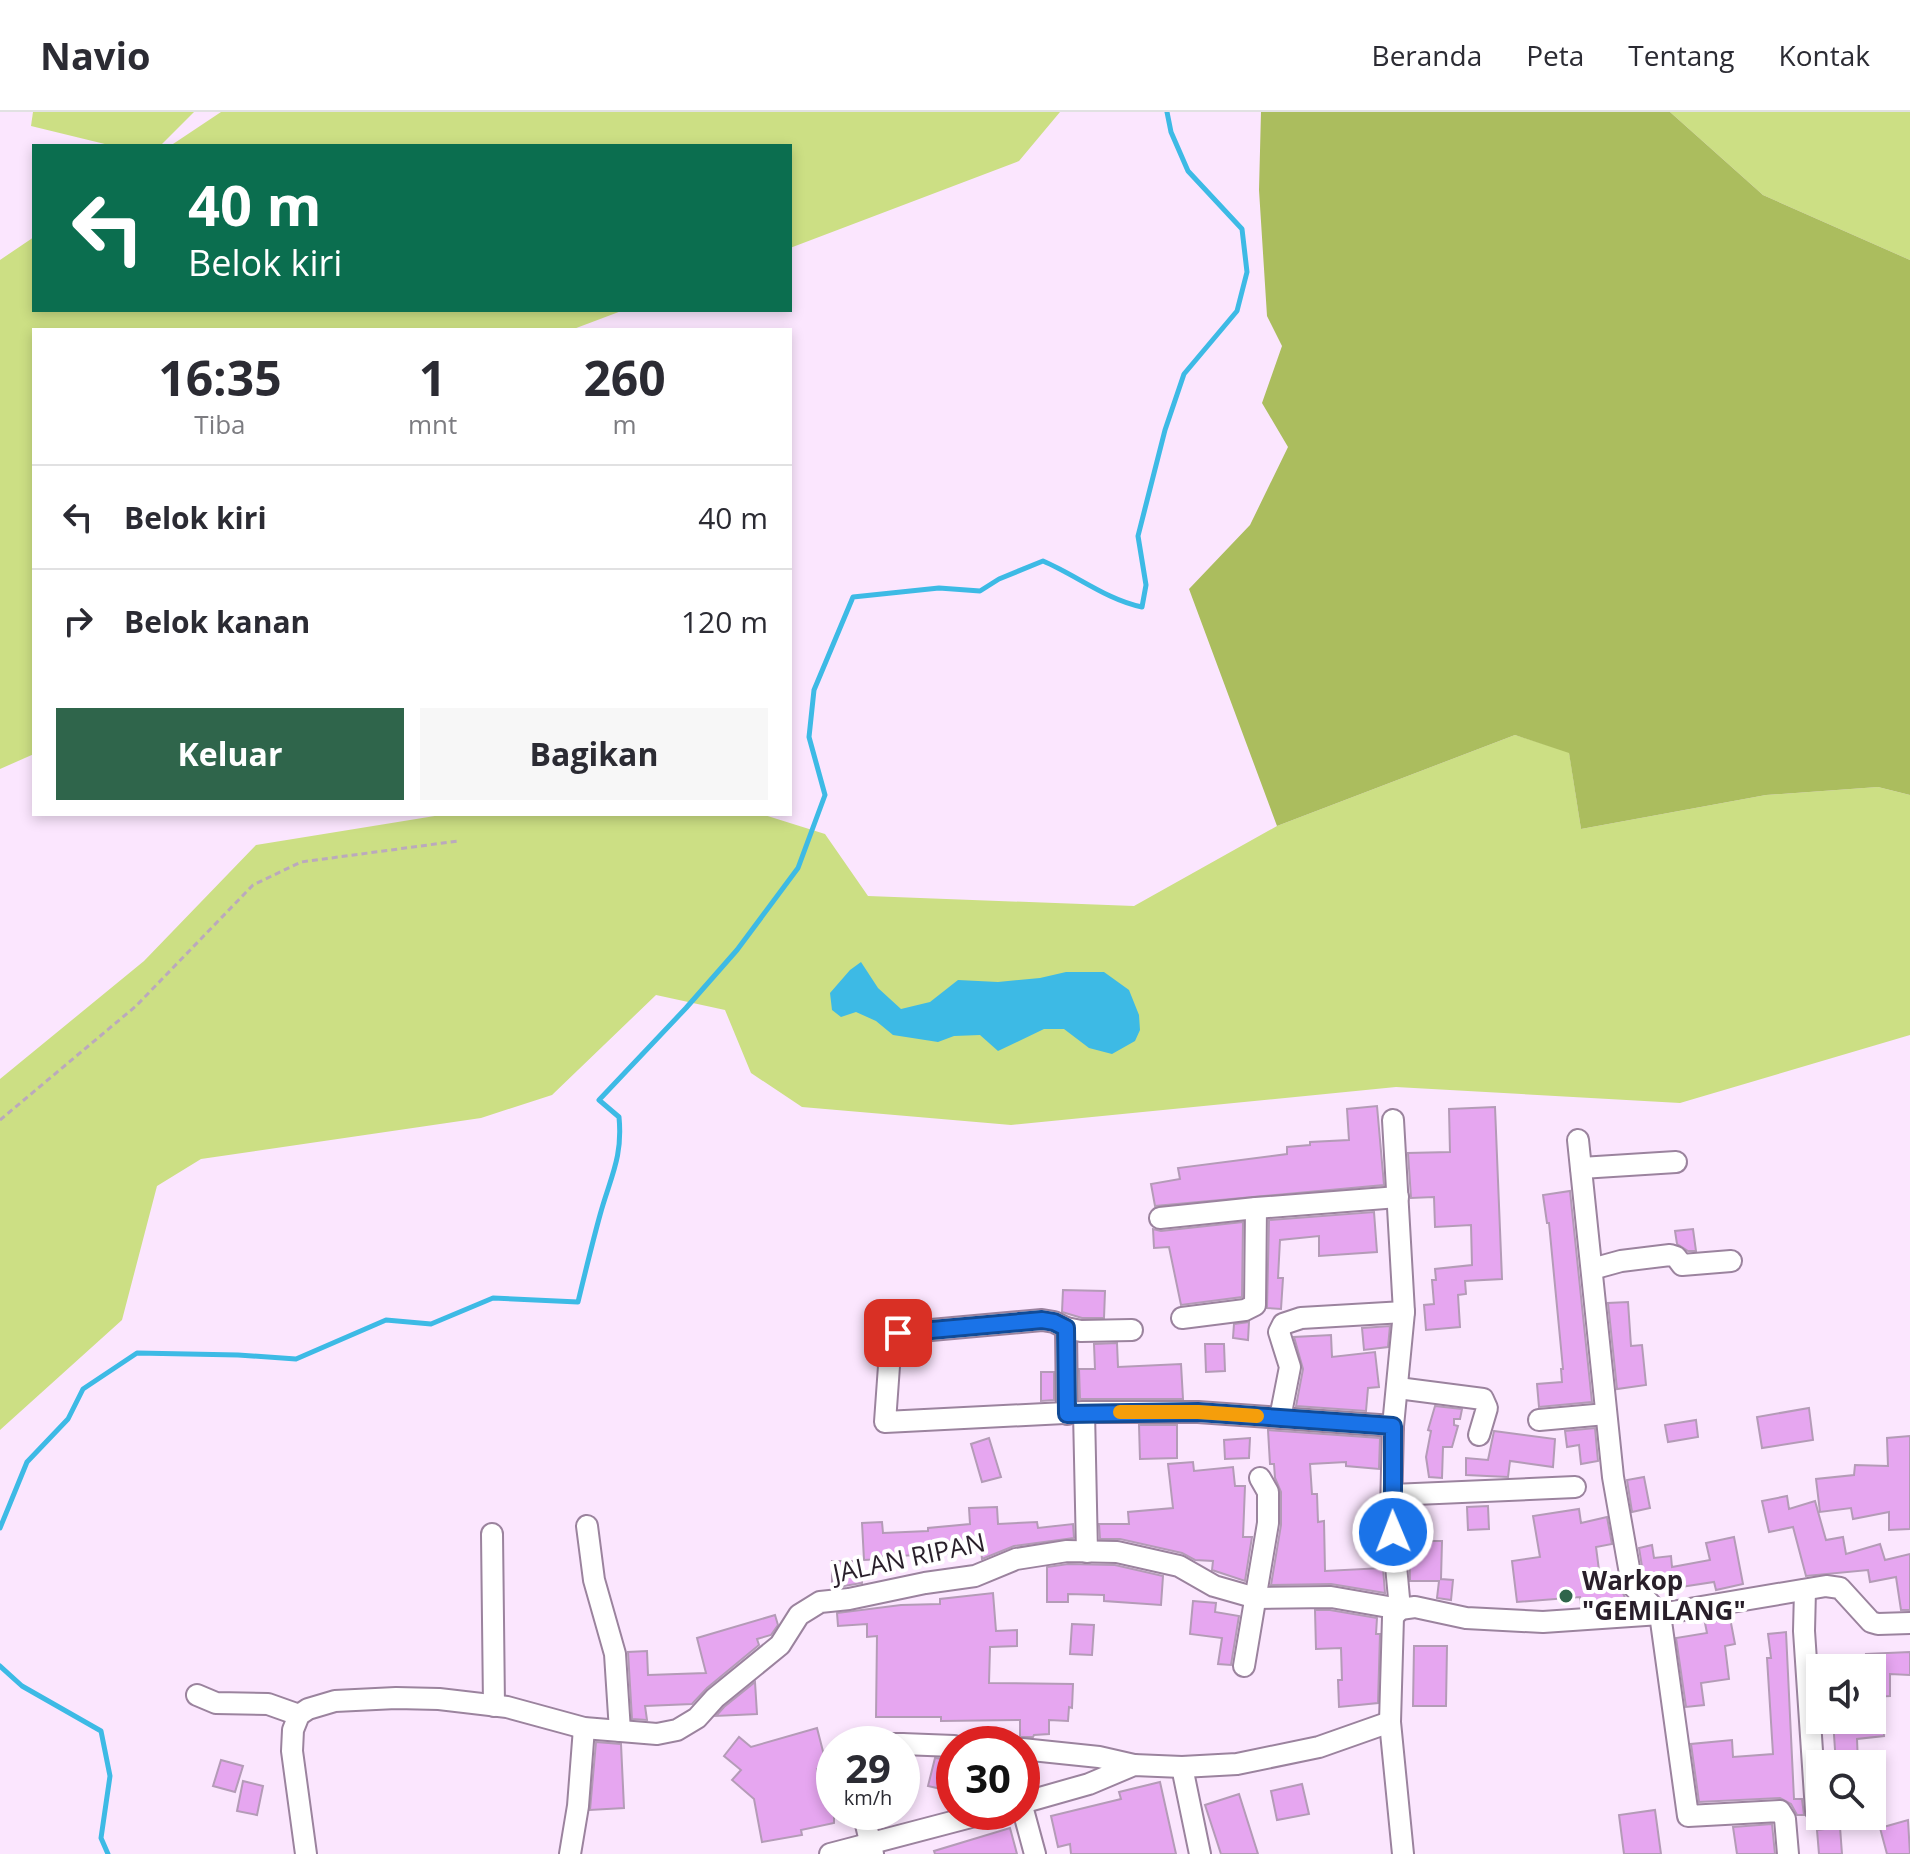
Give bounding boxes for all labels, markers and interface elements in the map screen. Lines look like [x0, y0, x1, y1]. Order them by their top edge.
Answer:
text: Navio [40, 29, 151, 81]
text: Beranda [1372, 36, 1482, 74]
text: Peta [1526, 36, 1584, 74]
text: Tentang [1628, 36, 1735, 74]
text: Kontak [1779, 36, 1870, 74]
text: 40 m [188, 166, 322, 242]
icon: left [56, 176, 160, 280]
text: Belok kiri [188, 238, 342, 287]
text: 16:35 [158, 345, 282, 410]
text: 1 [419, 345, 446, 410]
text: 260 [583, 345, 666, 410]
text: Tiba [194, 406, 246, 442]
text: mnt [408, 406, 457, 442]
text: m [613, 406, 637, 442]
icon: left [56, 495, 100, 539]
text: Belok kiri [124, 497, 267, 538]
text: 40 m [698, 497, 768, 538]
icon: right [56, 599, 100, 643]
text: Belok kanan [124, 601, 310, 642]
text: 120 m [681, 601, 768, 642]
button: Keluar [56, 708, 404, 800]
button: Bagikan [420, 708, 768, 800]
pin [864, 1299, 932, 1367]
icon: arrive [876, 1311, 920, 1355]
position arrow [1351, 1490, 1435, 1574]
street label: JALAN RIPAN [826, 1523, 988, 1591]
place label: Warkop "GEMILANG" [1582, 1562, 1746, 1628]
marker: Warkop "GEMILANG" [1557, 1587, 1575, 1605]
map controls [1806, 1654, 1886, 1830]
button: sound [1806, 1654, 1886, 1734]
speed limit sign: 30 [936, 1726, 1040, 1830]
text: 29 [845, 1740, 891, 1795]
button: search [1806, 1750, 1886, 1830]
text: km/h [844, 1784, 892, 1811]

